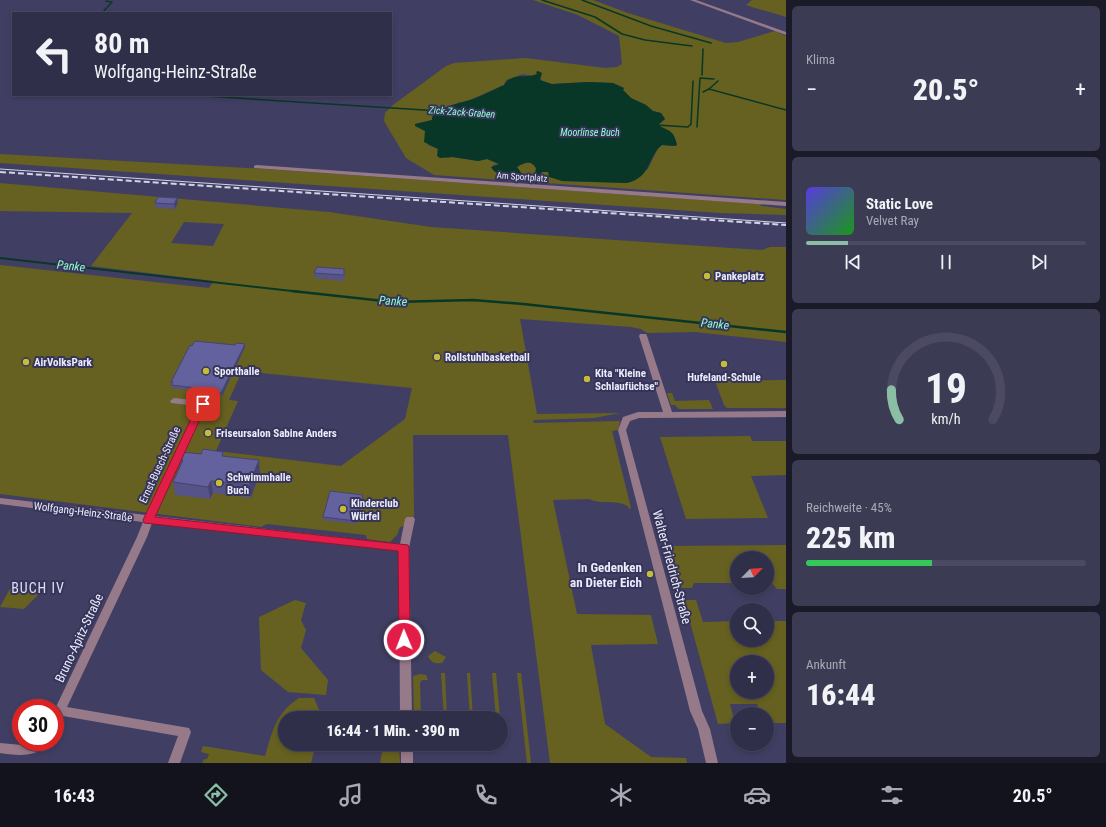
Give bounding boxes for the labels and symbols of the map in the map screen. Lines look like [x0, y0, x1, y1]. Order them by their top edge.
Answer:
water label: Zick-Zack-Graben [427, 104, 496, 120]
water label: Moorlinse Buch [560, 127, 620, 138]
street label: Am Sportplatz [496, 170, 548, 184]
water label: Panke [56, 258, 86, 274]
place label: Pankeplatz [715, 270, 764, 283]
marker: Pankeplatz [702, 271, 712, 281]
water label: Panke [379, 293, 408, 309]
water label: Panke [700, 316, 730, 332]
place label: Rollstuhlbasketball [445, 351, 530, 364]
marker: Rollstuhlbasketball [432, 352, 442, 362]
place label: AirVolksPark [34, 356, 93, 369]
marker: AirVolksPark [21, 357, 31, 367]
marker: Hufeland-Schule [719, 359, 729, 369]
place label: Sporthalle [214, 365, 260, 378]
marker: Sporthalle [201, 366, 211, 376]
place label: Kita "Kleine Schlaufüchse" [595, 367, 658, 393]
place label: Hufeland-Schule [687, 371, 761, 384]
marker: Kita "Kleine Schlaufüchse" [582, 374, 592, 384]
pin [186, 387, 220, 421]
street label: Ernst-Busch-Straße [137, 425, 183, 505]
place label: Friseursalon Sabine Anders [216, 427, 337, 440]
marker: Friseursalon Sabine Anders [203, 428, 213, 438]
place label: Schwimmhalle Buch [227, 471, 291, 497]
marker: Schwimmhalle Buch [214, 478, 224, 488]
place label: Kinderclub Würfel [351, 497, 399, 523]
street label: Wolfgang-Heinz-Straße [33, 499, 133, 525]
marker: Kinderclub Würfel [338, 504, 348, 514]
street label: Walter-Friedrich-Straße [650, 508, 694, 626]
north arrow [730, 551, 774, 595]
place label: In Gedenken an Dieter Eich [570, 560, 642, 590]
marker: In Gedenken an Dieter Eich [645, 569, 655, 579]
district label: BUCH IV [11, 580, 65, 596]
street label: Bruno-Apitz-Straße [52, 591, 106, 685]
position arrow [383, 619, 425, 661]
speed limit sign: 30 [12, 699, 64, 751]

